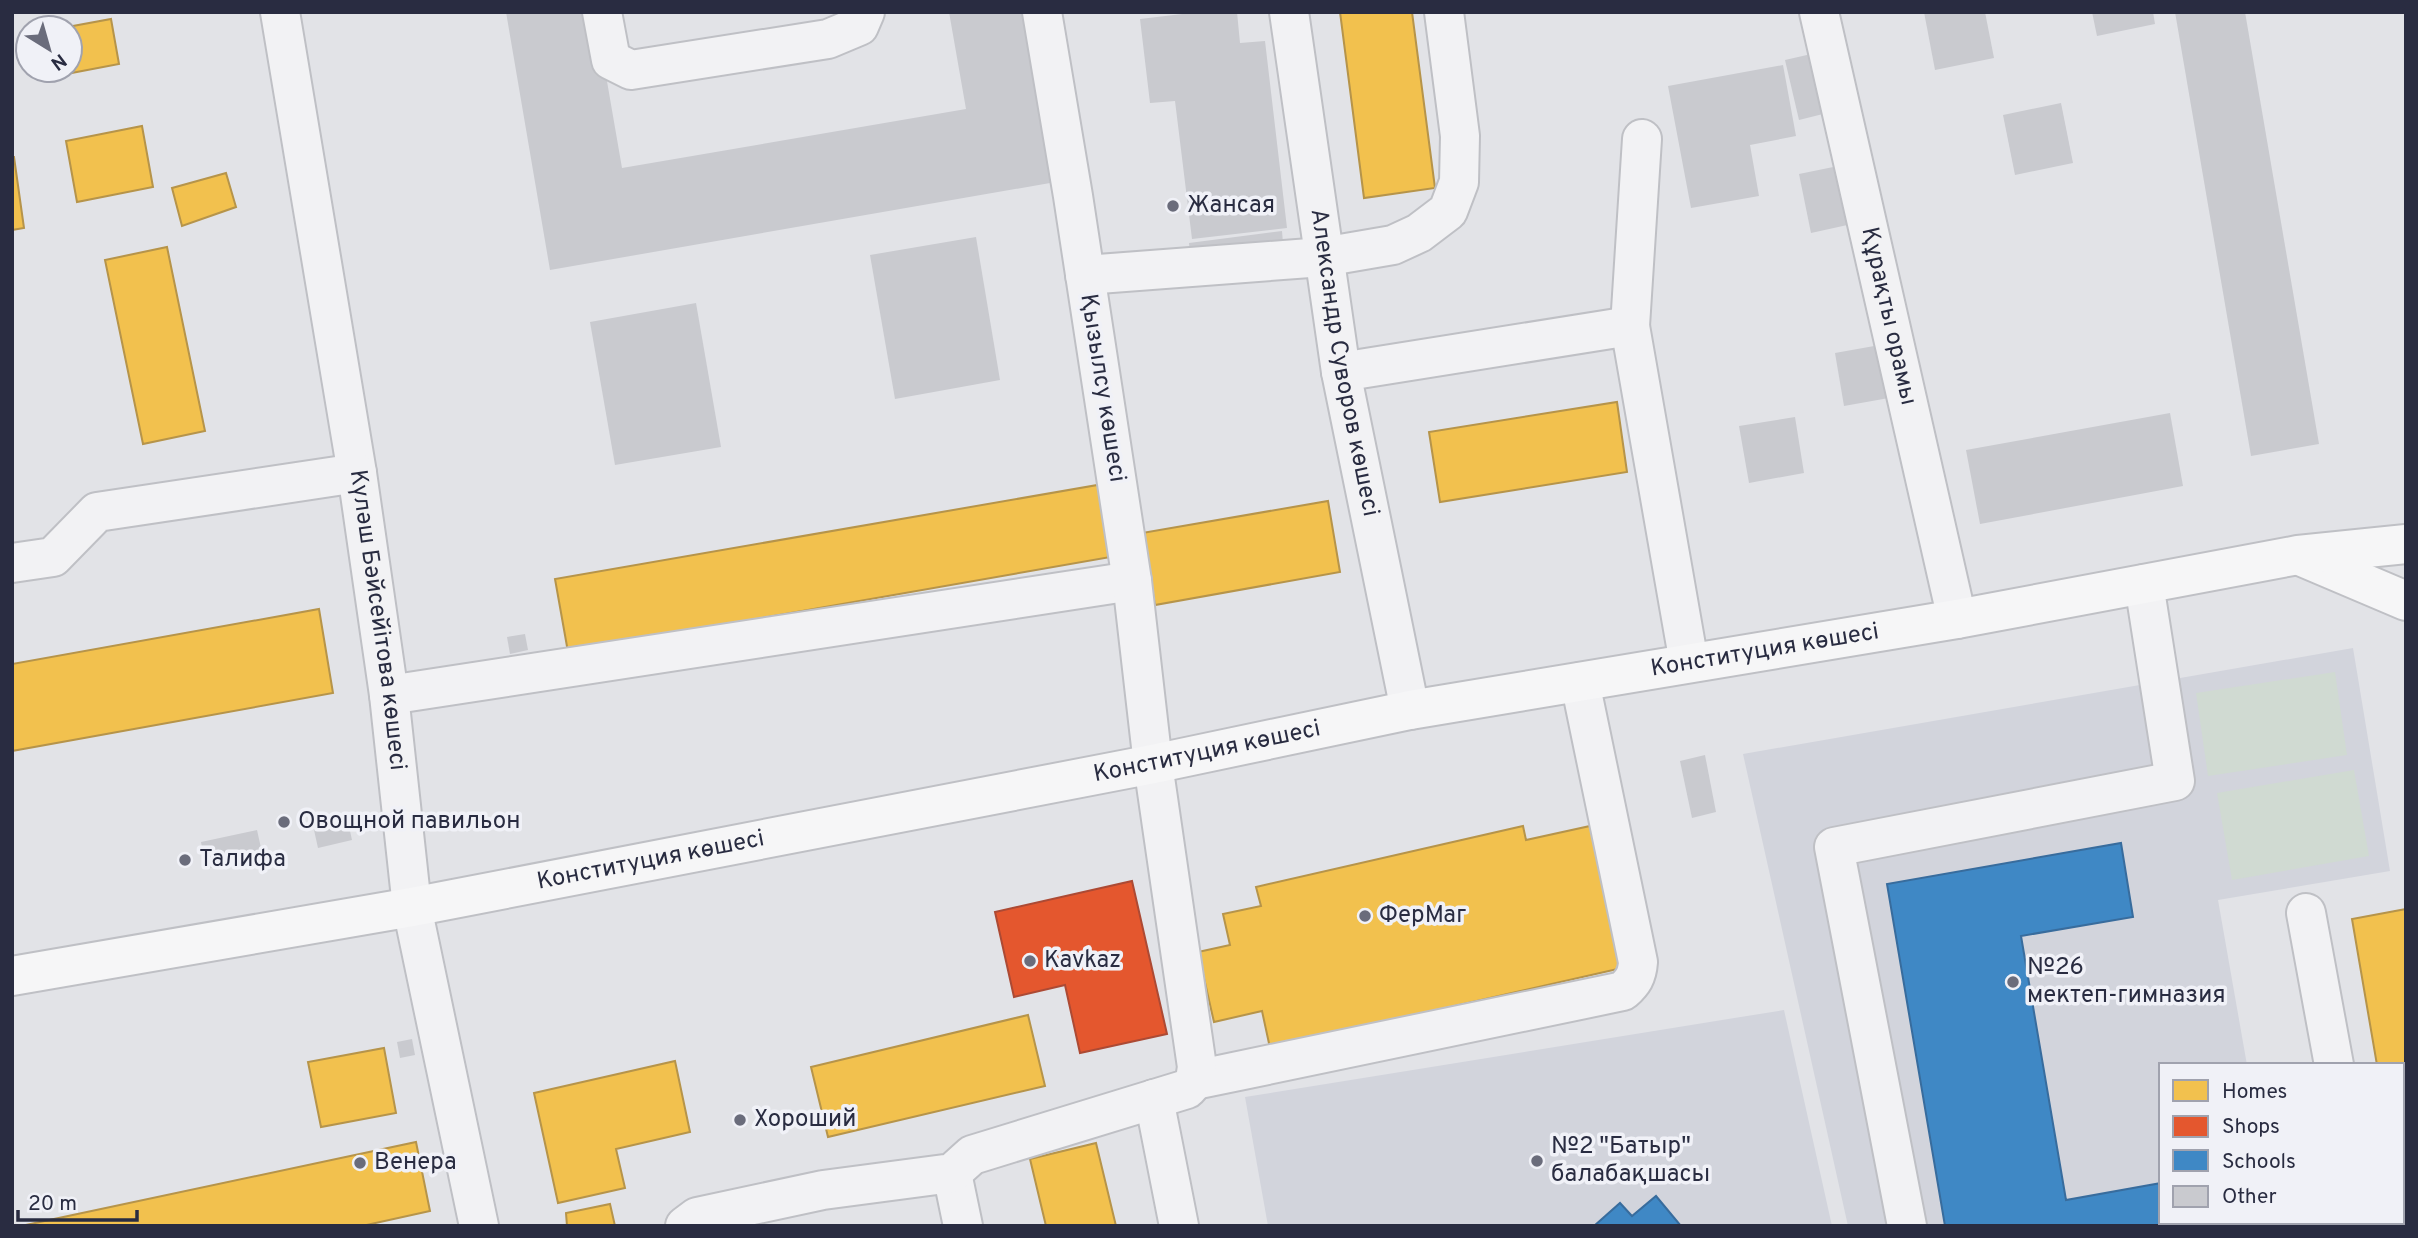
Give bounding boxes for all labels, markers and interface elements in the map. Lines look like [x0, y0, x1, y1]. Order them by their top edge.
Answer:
north arrow [14, 14, 84, 84]
text: N [45, 47, 71, 75]
place label: Жансая [1187, 191, 1275, 221]
marker: Жансая [1165, 198, 1181, 214]
street label: Александр Суворов көшесі [1303, 207, 1385, 519]
street label: Құрақты орамы [1853, 224, 1923, 408]
street label: Қызылсу көшесі [1072, 292, 1132, 484]
street label: Күләш Бәйсейітова көшесі [342, 468, 412, 772]
street label: Конституция көшесі [1649, 617, 1881, 685]
street label: Конституция көшесі [1091, 714, 1323, 790]
place label: Овощной павильон [298, 807, 521, 837]
marker: Овощной павильон [276, 814, 292, 830]
street label: Конституция көшесі [534, 824, 767, 898]
place label: Талифа [199, 845, 286, 875]
marker: Талифа [177, 852, 193, 868]
place label: ФерМаг [1379, 901, 1466, 931]
marker: ФерМаг [1357, 908, 1373, 924]
place label: Kavkaz [1044, 946, 1121, 976]
marker: Kavkaz [1022, 953, 1038, 969]
place label: №26 мектеп-гимназия [2027, 953, 2226, 1011]
marker: №26 мектеп-гимназия [2005, 974, 2021, 990]
legend [2159, 1063, 2404, 1224]
text: Homes [2222, 1079, 2287, 1106]
place label: Хороший [754, 1105, 856, 1135]
marker: Хороший [732, 1112, 748, 1128]
text: Shops [2222, 1114, 2280, 1141]
place label: №2 "Батыр" балабақшасы [1551, 1132, 1710, 1190]
place label: Венера [374, 1148, 457, 1178]
text: Schools [2222, 1149, 2296, 1176]
marker: №2 "Батыр" балабақшасы [1529, 1153, 1545, 1169]
marker: Венера [352, 1155, 368, 1171]
scale bar [18, 1178, 136, 1222]
text: Other [2222, 1184, 2277, 1211]
text: 20 m [28, 1191, 77, 1218]

